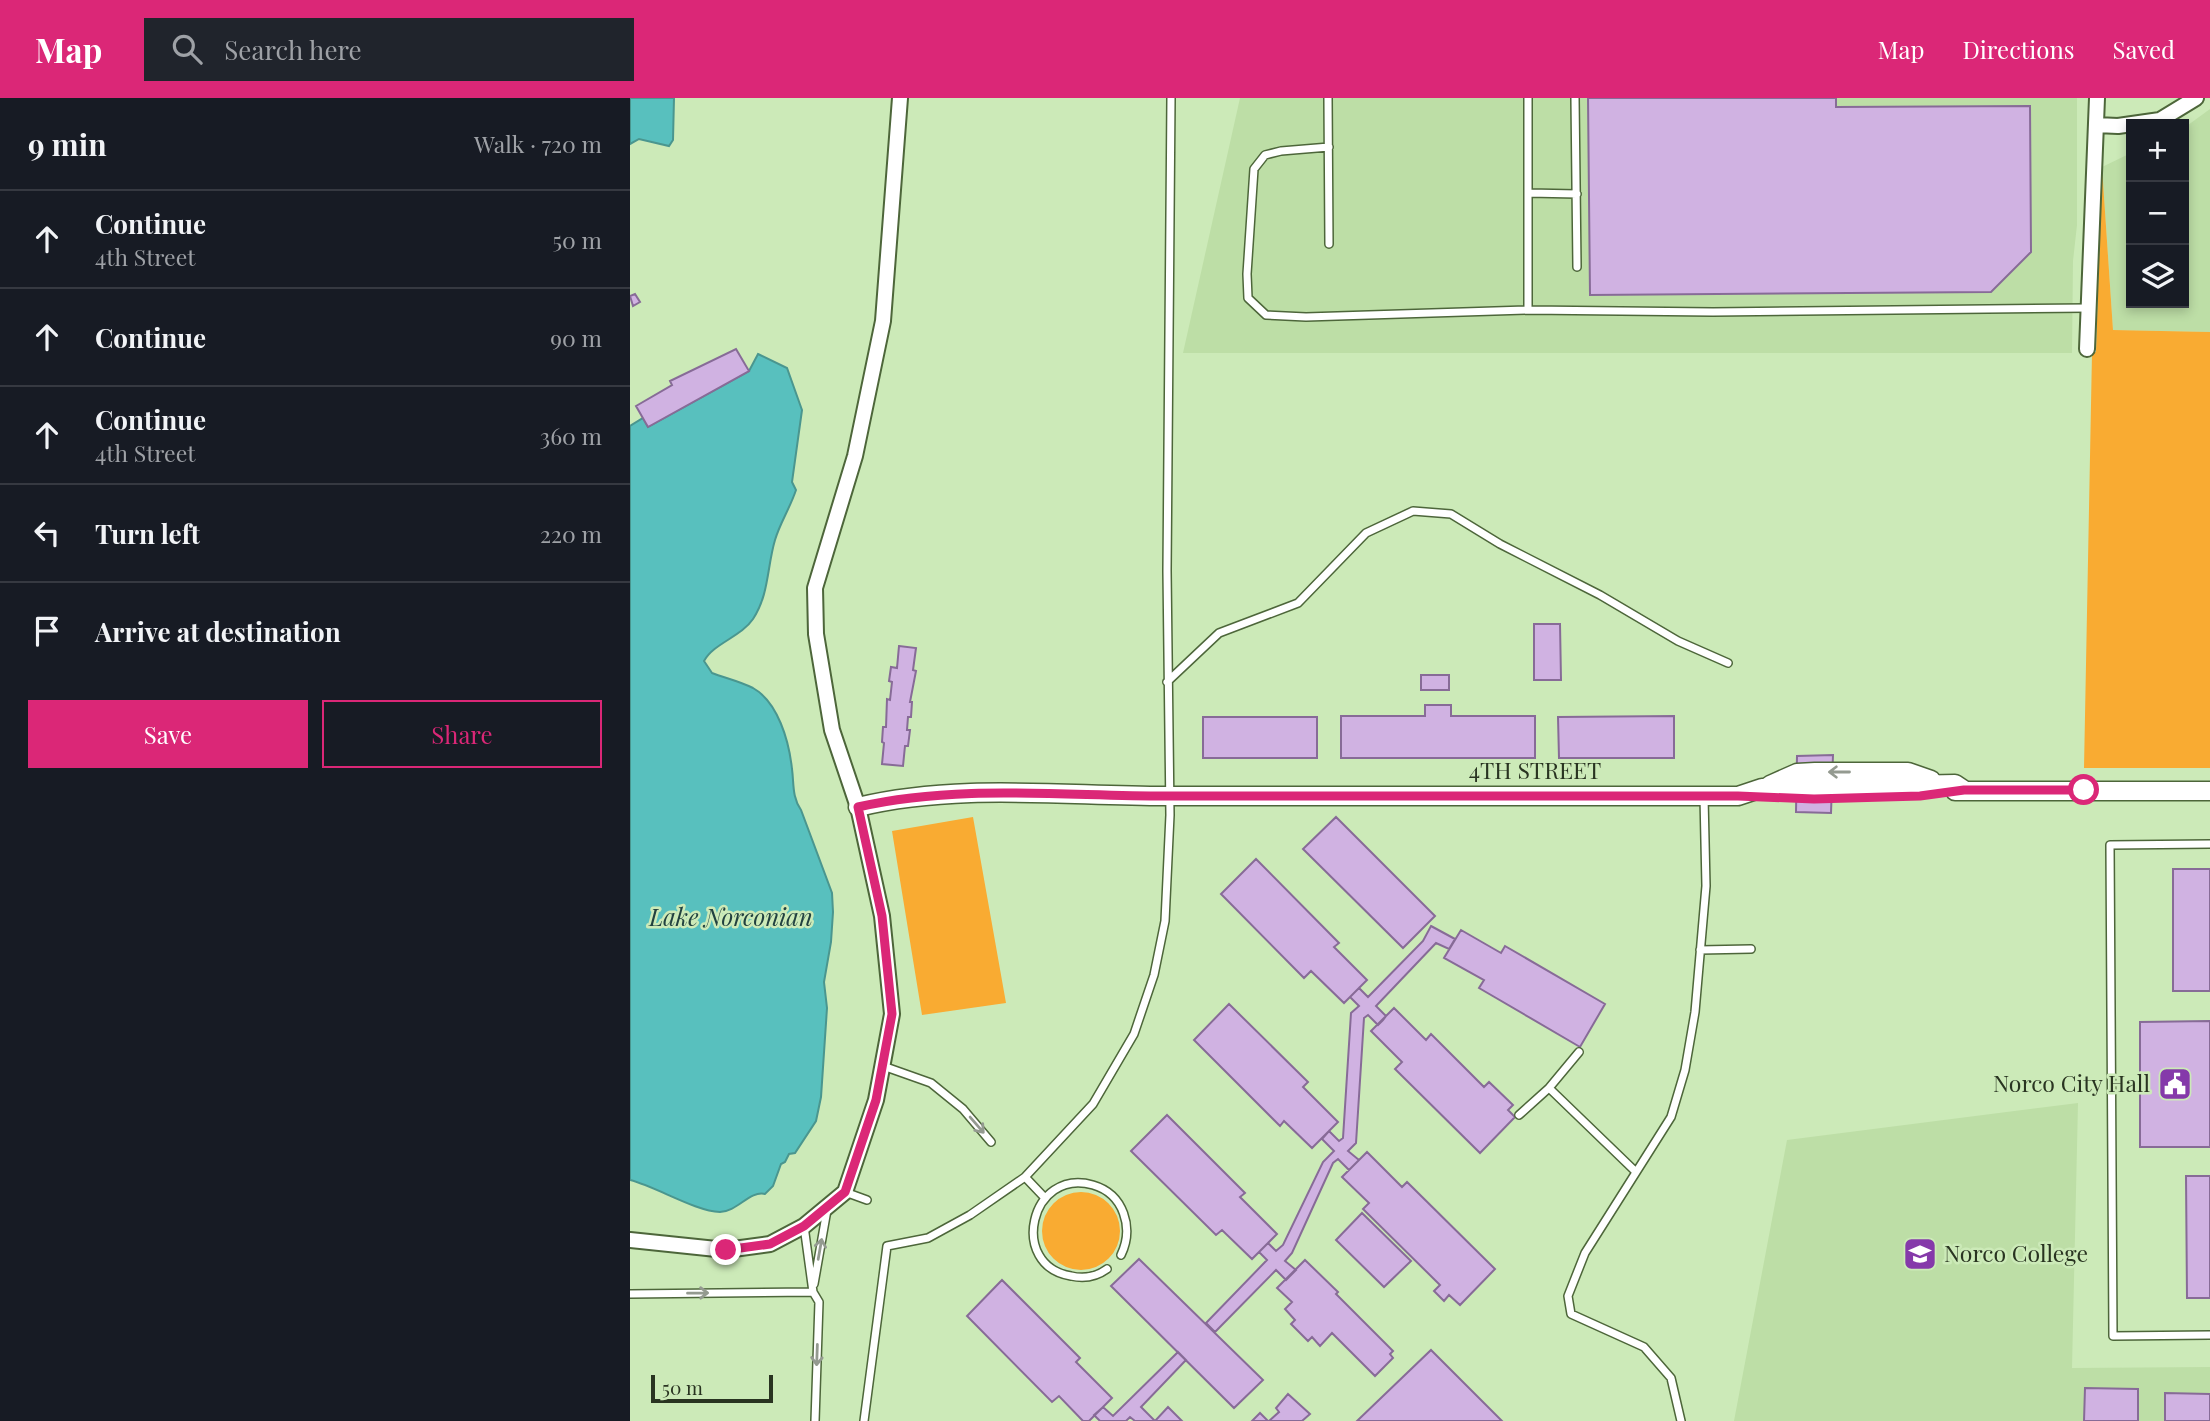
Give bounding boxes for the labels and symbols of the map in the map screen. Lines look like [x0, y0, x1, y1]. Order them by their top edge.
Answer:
street label: 4TH STREET [1469, 754, 1601, 785]
one-way arrow [1828, 765, 1851, 779]
route start [2068, 774, 2099, 805]
water label: Lake Norconian [648, 900, 813, 932]
public building icon: Norco City Hall [2156, 1065, 2194, 1103]
place label: Norco City Hall [1993, 1067, 2150, 1098]
one-way arrow [969, 1116, 985, 1134]
route end [710, 1234, 741, 1265]
school or university icon: Norco College [1901, 1235, 1939, 1273]
place label: Norco College [1944, 1237, 2088, 1268]
one-way arrow [814, 1238, 827, 1261]
one-way arrow [686, 1286, 709, 1300]
one-way arrow [811, 1344, 824, 1367]
scale bar [651, 1372, 774, 1404]

